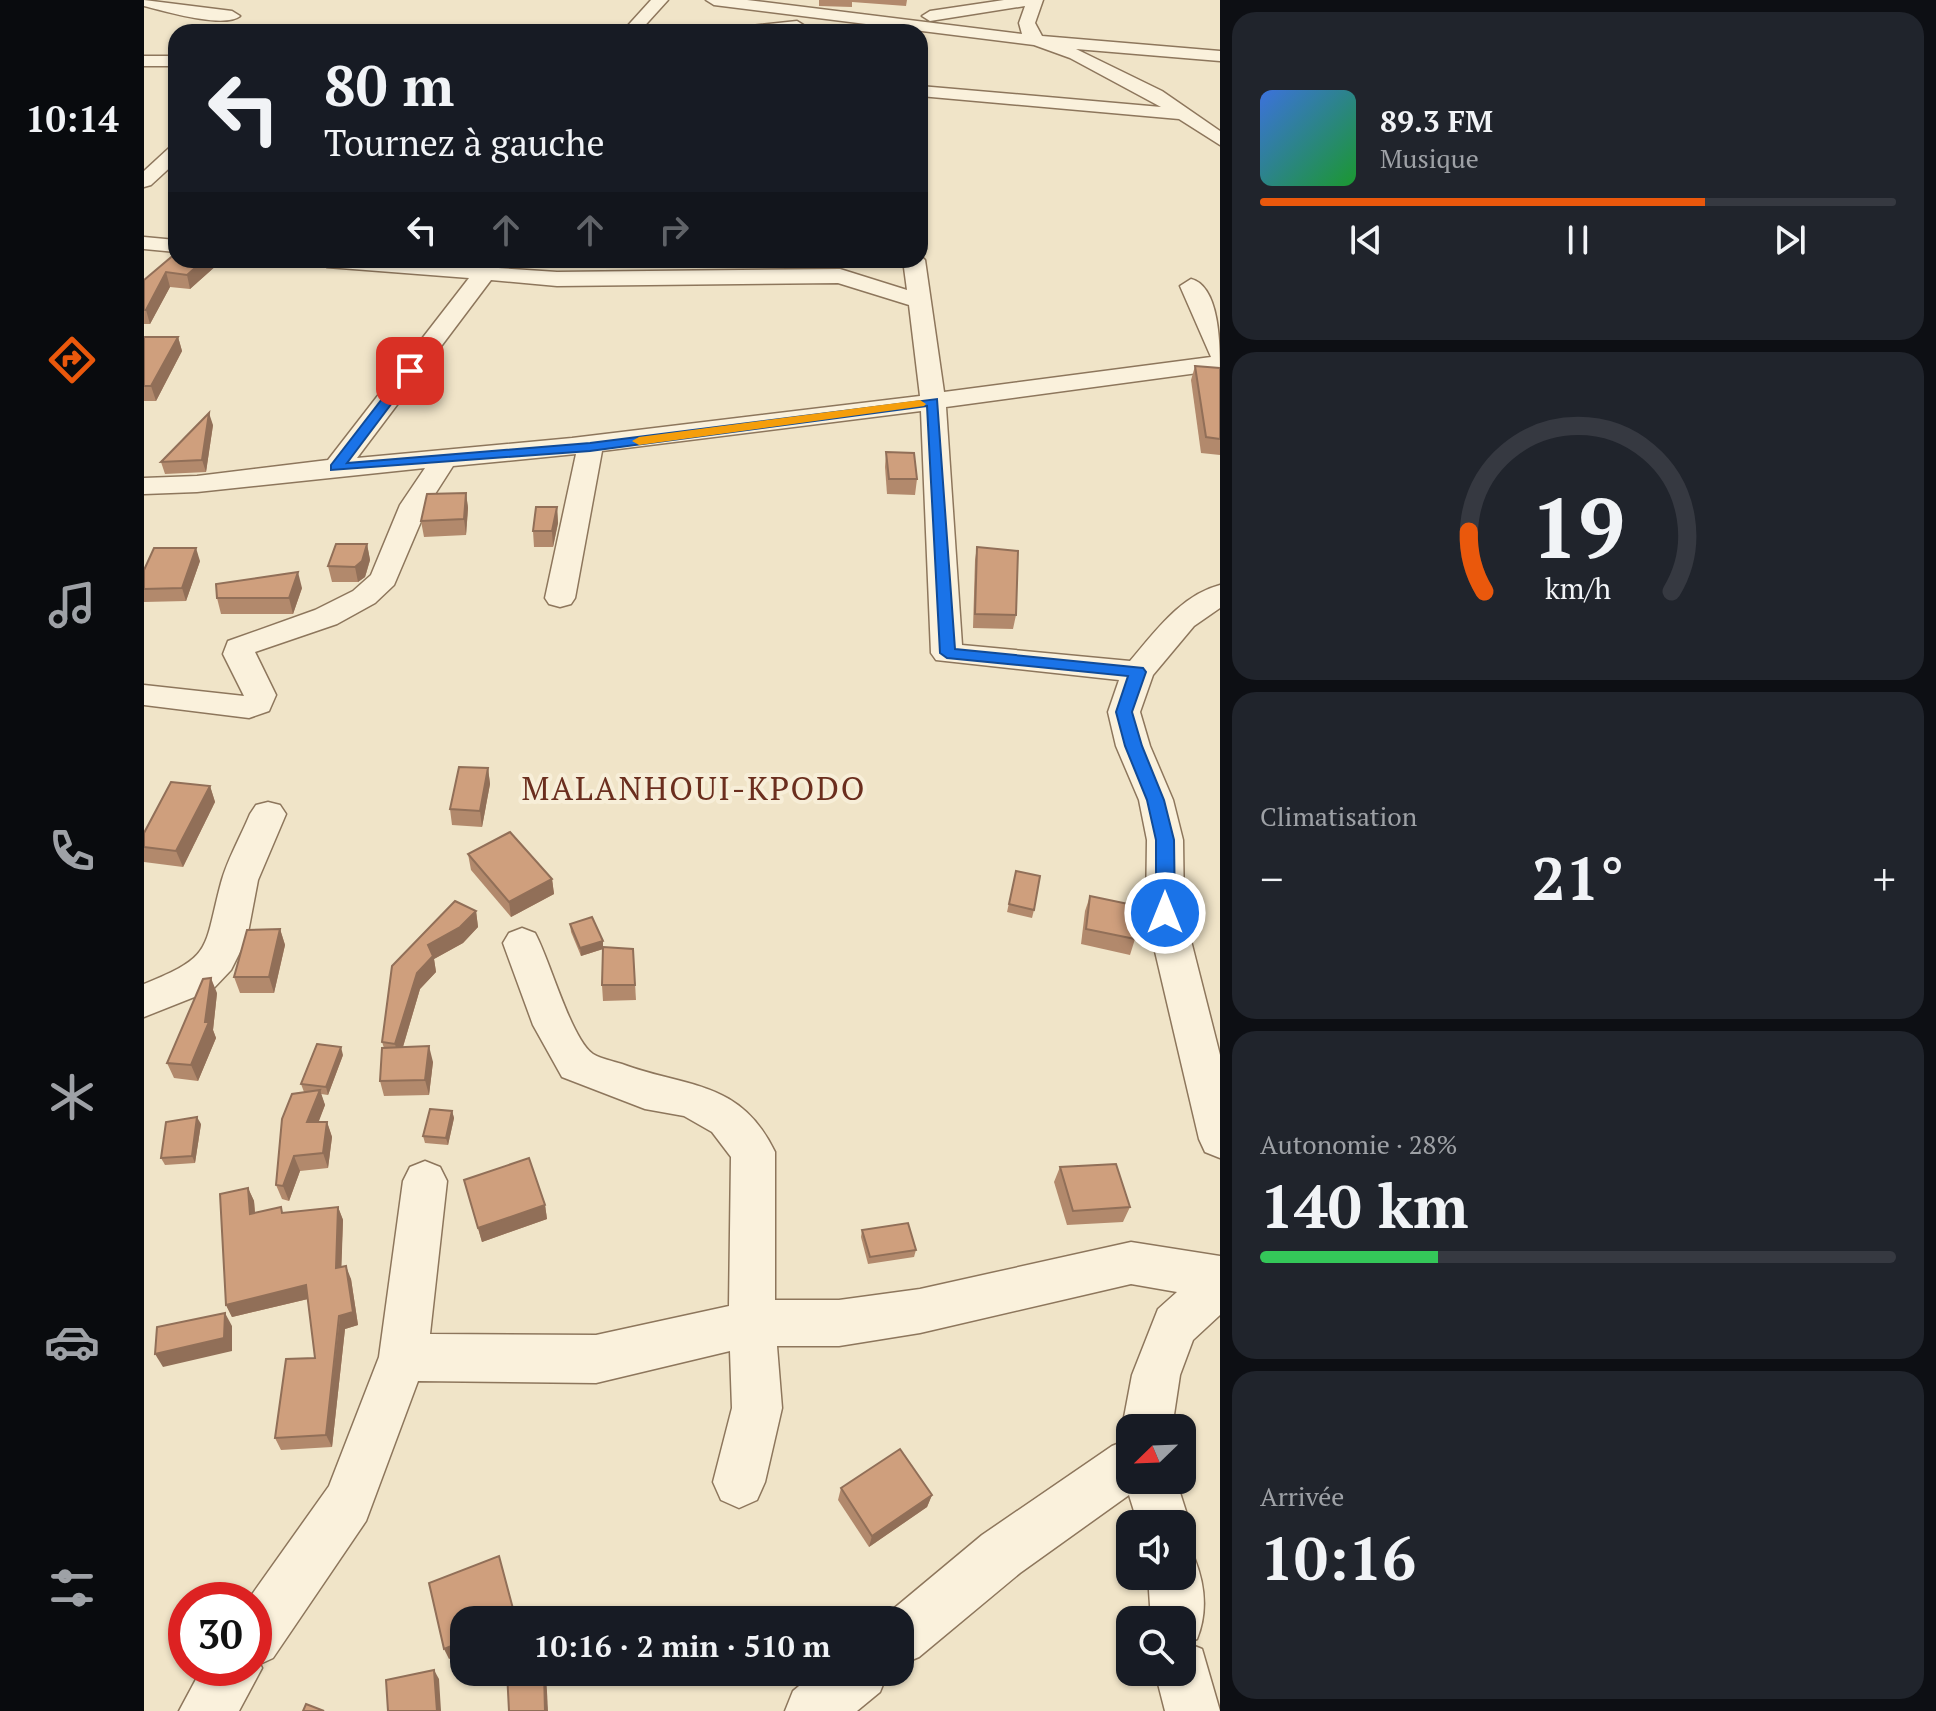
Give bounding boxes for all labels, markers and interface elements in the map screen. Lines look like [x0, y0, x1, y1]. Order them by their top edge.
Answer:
text: 80 m [324, 48, 454, 122]
icon: left [192, 56, 296, 160]
text: 10:14 [25, 95, 119, 142]
text: 89.3 FM [1380, 101, 1493, 141]
text: Tournez à gauche [324, 119, 605, 166]
text: Musique [1380, 141, 1479, 175]
icon: left [400, 208, 444, 252]
icon: ahead [484, 208, 528, 252]
icon: ahead [568, 208, 612, 252]
icon: right [652, 208, 696, 252]
icon: previous [1344, 218, 1388, 262]
icon: pause [1556, 218, 1600, 262]
icon: next [1768, 218, 1812, 262]
icon: directions [44, 332, 100, 388]
pin [376, 337, 444, 405]
icon: arrive [388, 349, 432, 393]
text: 19 [1531, 471, 1625, 581]
text: km/h [1545, 569, 1611, 607]
icon: music [44, 577, 100, 633]
district label: MALANHOUI-KPODO [521, 767, 867, 809]
text: Climatisation [1260, 799, 1417, 833]
icon: phone [44, 823, 100, 879]
text: 21° [1532, 838, 1624, 917]
text: − [1260, 849, 1283, 908]
text: + [1873, 849, 1896, 908]
position arrow [1123, 871, 1207, 955]
icon: climate [44, 1069, 100, 1125]
text: Autonomie · 28% [1260, 1127, 1457, 1161]
text: 140 km [1260, 1166, 1468, 1245]
icon: car [44, 1314, 100, 1370]
north arrow [1116, 1414, 1196, 1494]
map controls [1116, 1414, 1196, 1686]
text: Arrivée [1260, 1479, 1344, 1513]
button: sound [1116, 1510, 1196, 1590]
text: 10:16 [1260, 1518, 1416, 1597]
icon: filters [44, 1560, 100, 1616]
speed limit sign: 30 [168, 1582, 272, 1686]
button: search [1116, 1606, 1196, 1686]
text: 10:16 · 2 min · 510 m [534, 1626, 830, 1666]

